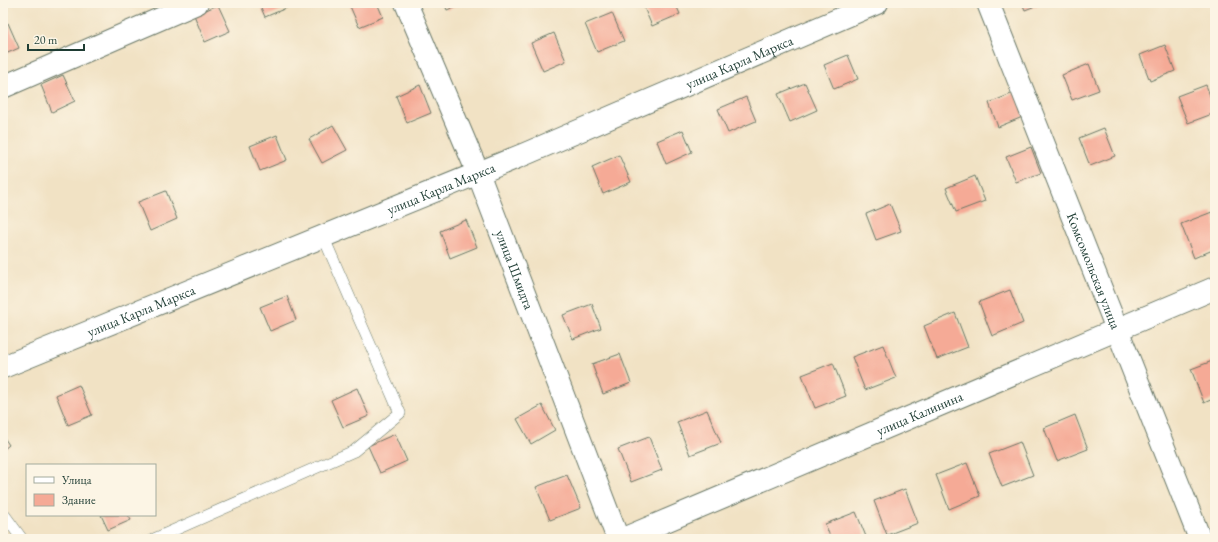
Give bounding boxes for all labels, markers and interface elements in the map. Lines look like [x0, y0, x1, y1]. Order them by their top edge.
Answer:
scale bar [28, 26, 84, 52]
street label: улица Карла Маркса [683, 31, 796, 93]
text: 20 m [34, 32, 58, 48]
street label: улица Карла Маркса [384, 158, 498, 218]
street label: Комсомольская улица [1063, 210, 1125, 332]
street label: улица Шмидта [492, 227, 538, 312]
street label: улица Карла Маркса [84, 280, 198, 341]
street label: улица Калинина [874, 387, 966, 440]
legend [26, 464, 156, 516]
text: Улица [61, 472, 92, 488]
text: Здание [62, 492, 96, 508]

